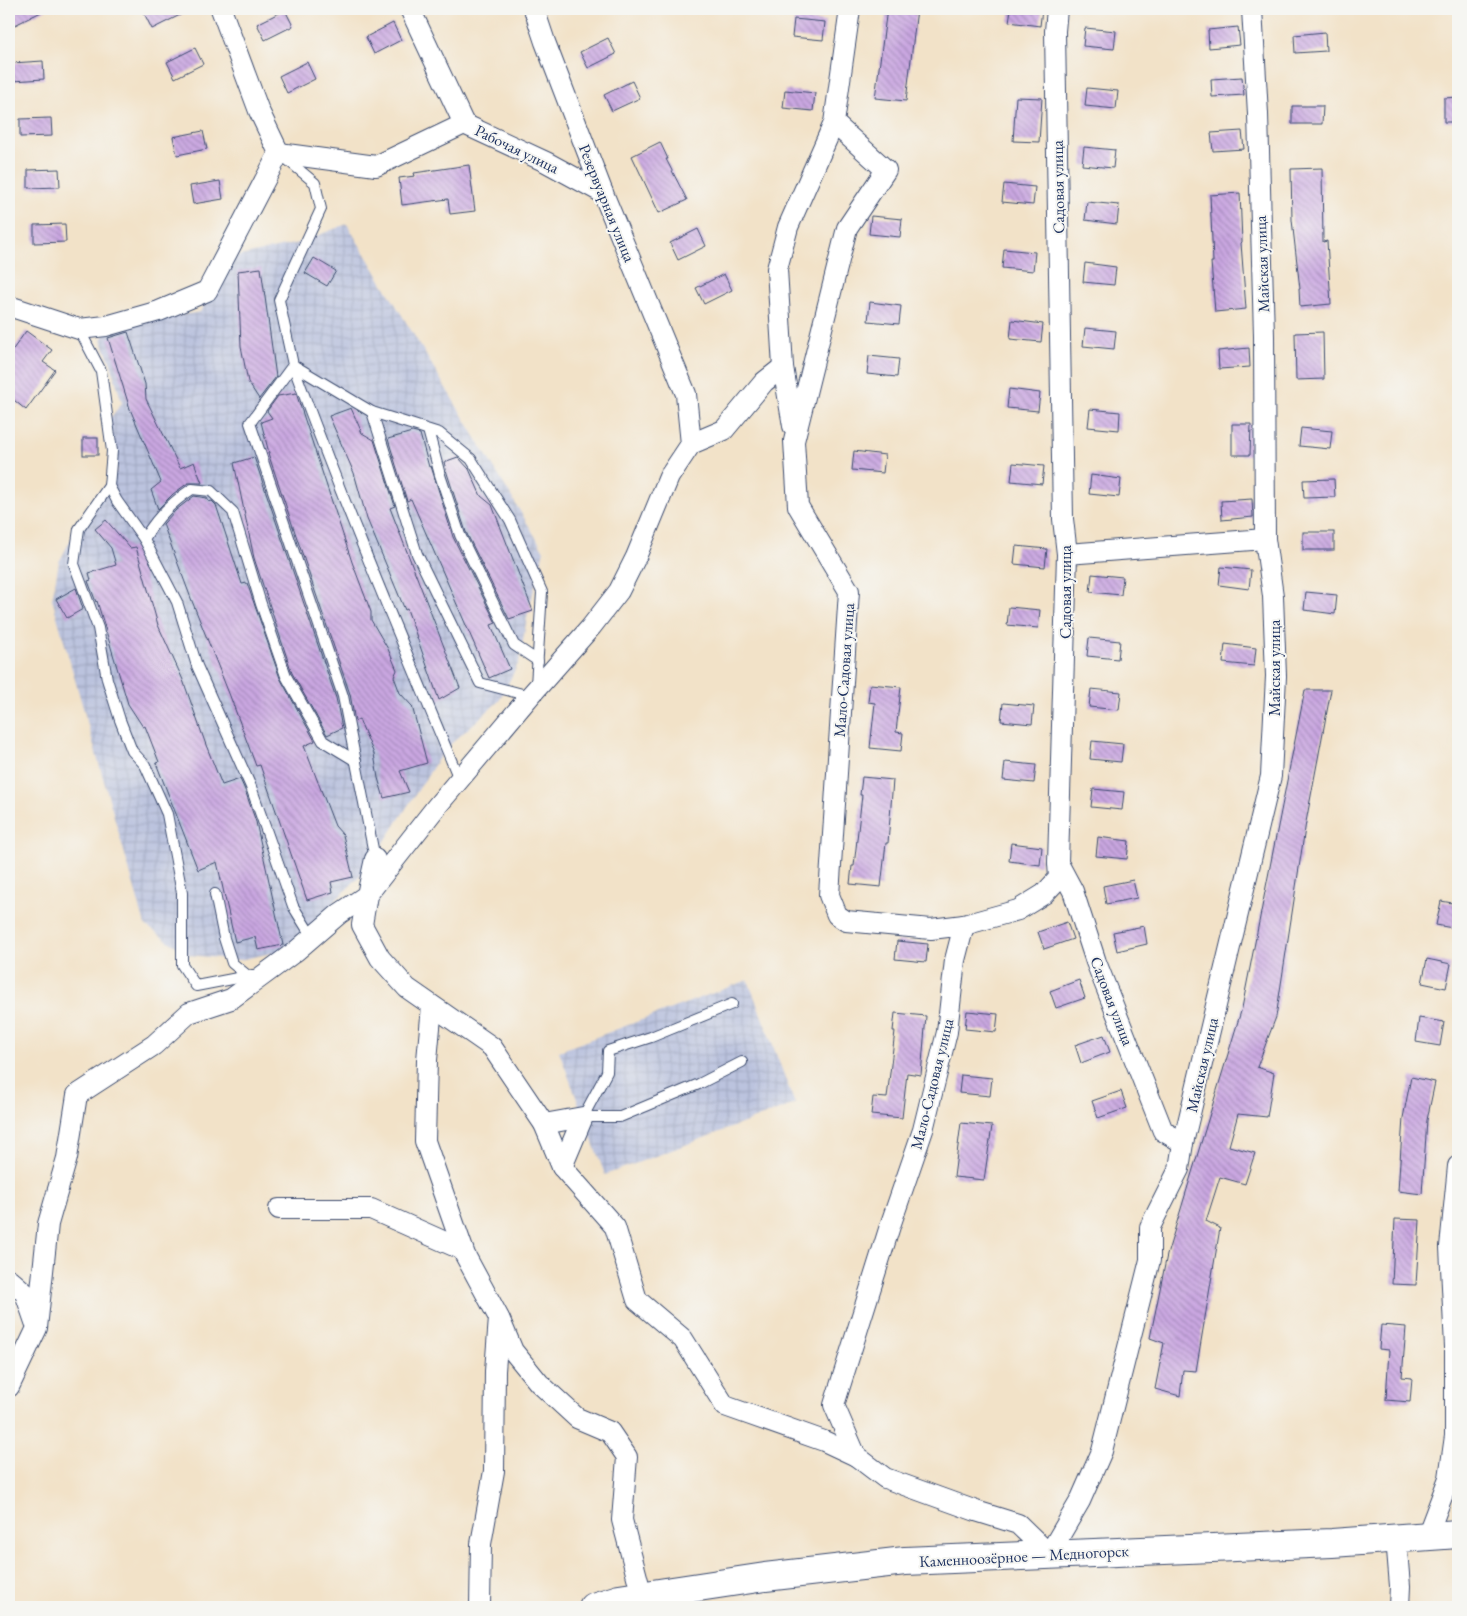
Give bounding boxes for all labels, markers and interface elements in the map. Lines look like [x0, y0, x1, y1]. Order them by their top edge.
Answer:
street label: Рабочая улица [472, 120, 563, 179]
street label: Садовая улица [1047, 139, 1069, 234]
street label: Резервуарная улица [574, 141, 640, 266]
street label: Майская улица [1250, 215, 1274, 313]
street label: Садовая улица [1055, 544, 1076, 639]
street label: Мало-Садовая улица [829, 602, 859, 738]
street label: Майская улица [1264, 619, 1285, 716]
street label: Садовая улица [1085, 953, 1139, 1049]
street label: Майская улица [1181, 1015, 1223, 1114]
street label: Мало-Садовая улица [906, 1016, 959, 1152]
street label: Каменноозёрное — Медногорск [919, 1540, 1130, 1572]

